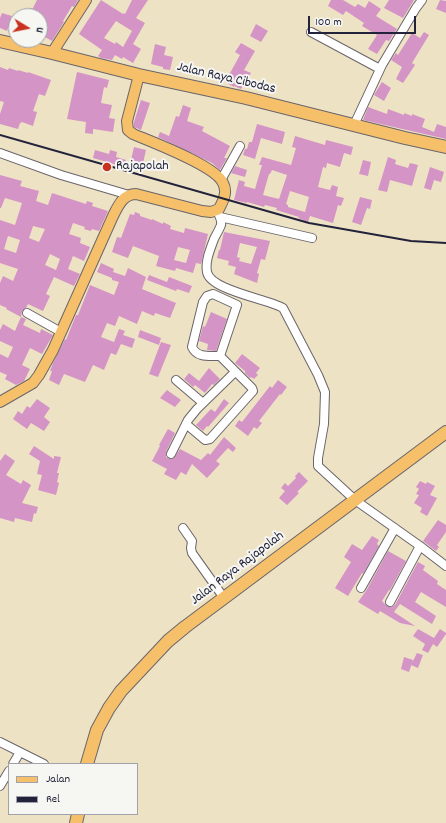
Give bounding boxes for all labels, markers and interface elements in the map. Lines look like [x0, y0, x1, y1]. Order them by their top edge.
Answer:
north arrow [8, 8, 48, 48]
scale bar [310, 8, 418, 34]
text: 100 m [315, 14, 342, 31]
text: U [30, 26, 47, 34]
street label: Jalan Raya Cibodas [175, 59, 277, 99]
place label: Rajapolah [116, 159, 169, 175]
marker: Rajapolah [101, 161, 113, 173]
street label: Jalan Raya Rajapolah [188, 528, 288, 610]
legend [8, 763, 138, 815]
text: Jalan [46, 771, 70, 788]
text: Rel [46, 791, 60, 808]

